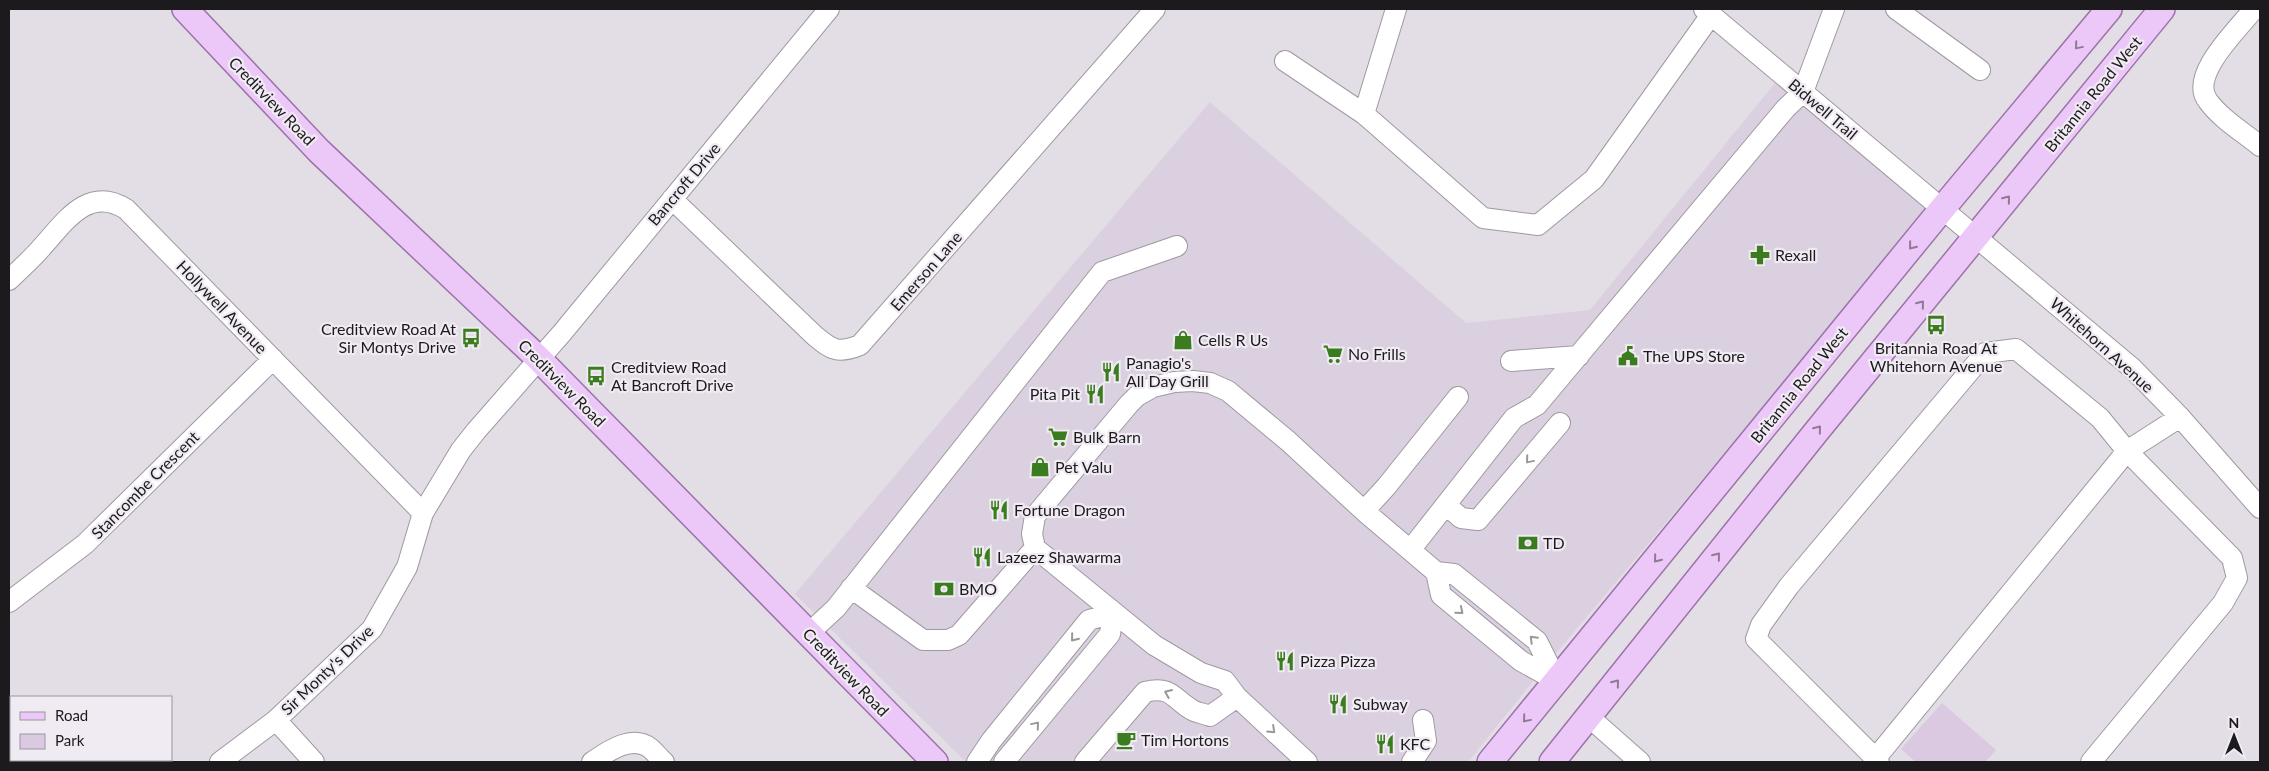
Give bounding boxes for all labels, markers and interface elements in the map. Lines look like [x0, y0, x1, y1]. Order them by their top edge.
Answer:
street label: Britannia Road West [2040, 32, 2145, 155]
one-way arrow [2075, 40, 2084, 49]
street label: Creditview Road [225, 53, 319, 149]
street label: Bidwell Trail [1785, 74, 1862, 143]
street label: Bancroft Drive [643, 138, 724, 229]
one-way arrow [2001, 196, 2009, 205]
street label: Emerson Lane [886, 227, 965, 314]
one-way arrow [1908, 241, 1917, 250]
pharmacy icon: Rexall [1749, 244, 1771, 266]
place label: Rexall [1775, 245, 1816, 264]
street label: Hollywell Avenue [173, 256, 272, 357]
street label: Whitehorn Avenue [2047, 293, 2158, 396]
one-way arrow [1916, 300, 1925, 309]
bus stop icon: Britannia Road At Whitehorn Avenue [1925, 314, 1947, 336]
place label: Creditview Road At Sir Montys Drive [321, 319, 456, 356]
street label: Britannia Road West [1746, 323, 1851, 446]
bus stop icon: Creditview Road At Sir Montys Drive [460, 327, 482, 349]
shop icon: Cells R Us [1172, 329, 1194, 351]
place label: Cells R Us [1198, 330, 1268, 349]
street label: Creditview Road [515, 335, 610, 430]
place label: Britannia Road At Whitehorn Avenue [1870, 338, 2002, 375]
supermarket icon: No Frills [1322, 343, 1344, 365]
place label: No Frills [1348, 344, 1406, 363]
public building icon: The UPS Store [1617, 345, 1639, 367]
place label: The UPS Store [1643, 346, 1745, 365]
place label: Panagio's All Day Grill [1126, 353, 1209, 390]
place label: Creditview Road At Bancroft Drive [611, 357, 734, 394]
restaurant icon: Panagio's All Day Grill [1100, 361, 1122, 383]
bus stop icon: Creditview Road At Bancroft Drive [585, 365, 607, 387]
restaurant icon: Pita Pit [1084, 383, 1106, 405]
place label: Pita Pit [1030, 384, 1080, 403]
supermarket icon: Bulk Barn [1047, 426, 1069, 448]
one-way arrow [1813, 426, 1822, 435]
street label: Stancombe Crescent [87, 427, 203, 542]
place label: Bulk Barn [1073, 427, 1141, 446]
one-way arrow [1525, 455, 1534, 464]
shop icon: Pet Valu [1029, 456, 1051, 478]
place label: Pet Valu [1055, 457, 1112, 476]
restaurant icon: Fortune Dragon [988, 499, 1010, 521]
place label: Fortune Dragon [1014, 500, 1125, 519]
bank icon: TD [1517, 532, 1539, 554]
place label: TD [1543, 533, 1565, 552]
restaurant icon: Lazeez Shawarma [971, 546, 993, 568]
place label: Lazeez Shawarma [997, 547, 1121, 566]
one-way arrow [1711, 553, 1720, 562]
one-way arrow [1653, 554, 1662, 563]
bank icon: BMO [933, 578, 955, 600]
place label: BMO [959, 579, 997, 598]
one-way arrow [1455, 605, 1464, 614]
street label: Sir Monty's Drive [277, 621, 377, 718]
street label: Creditview Road [799, 624, 893, 720]
one-way arrow [1072, 632, 1080, 641]
one-way arrow [1530, 636, 1539, 645]
restaurant icon: Pizza Pizza [1274, 650, 1296, 672]
place label: Pizza Pizza [1300, 651, 1376, 670]
one-way arrow [1610, 680, 1619, 689]
one-way arrow [1164, 689, 1173, 699]
restaurant icon: Subway [1327, 693, 1349, 715]
place label: Subway [1353, 694, 1409, 713]
legend [10, 696, 172, 761]
text: Road [55, 706, 88, 724]
north arrow [2209, 711, 2259, 761]
one-way arrow [1523, 713, 1532, 722]
text: N [2229, 714, 2239, 731]
one-way arrow [1030, 722, 1038, 731]
one-way arrow [1266, 724, 1275, 733]
cafe icon: Tim Hortons [1115, 729, 1137, 751]
place label: Tim Hortons [1141, 730, 1229, 749]
text: Park [55, 731, 85, 749]
restaurant icon: KFC [1374, 733, 1396, 755]
place label: KFC [1400, 734, 1431, 753]

